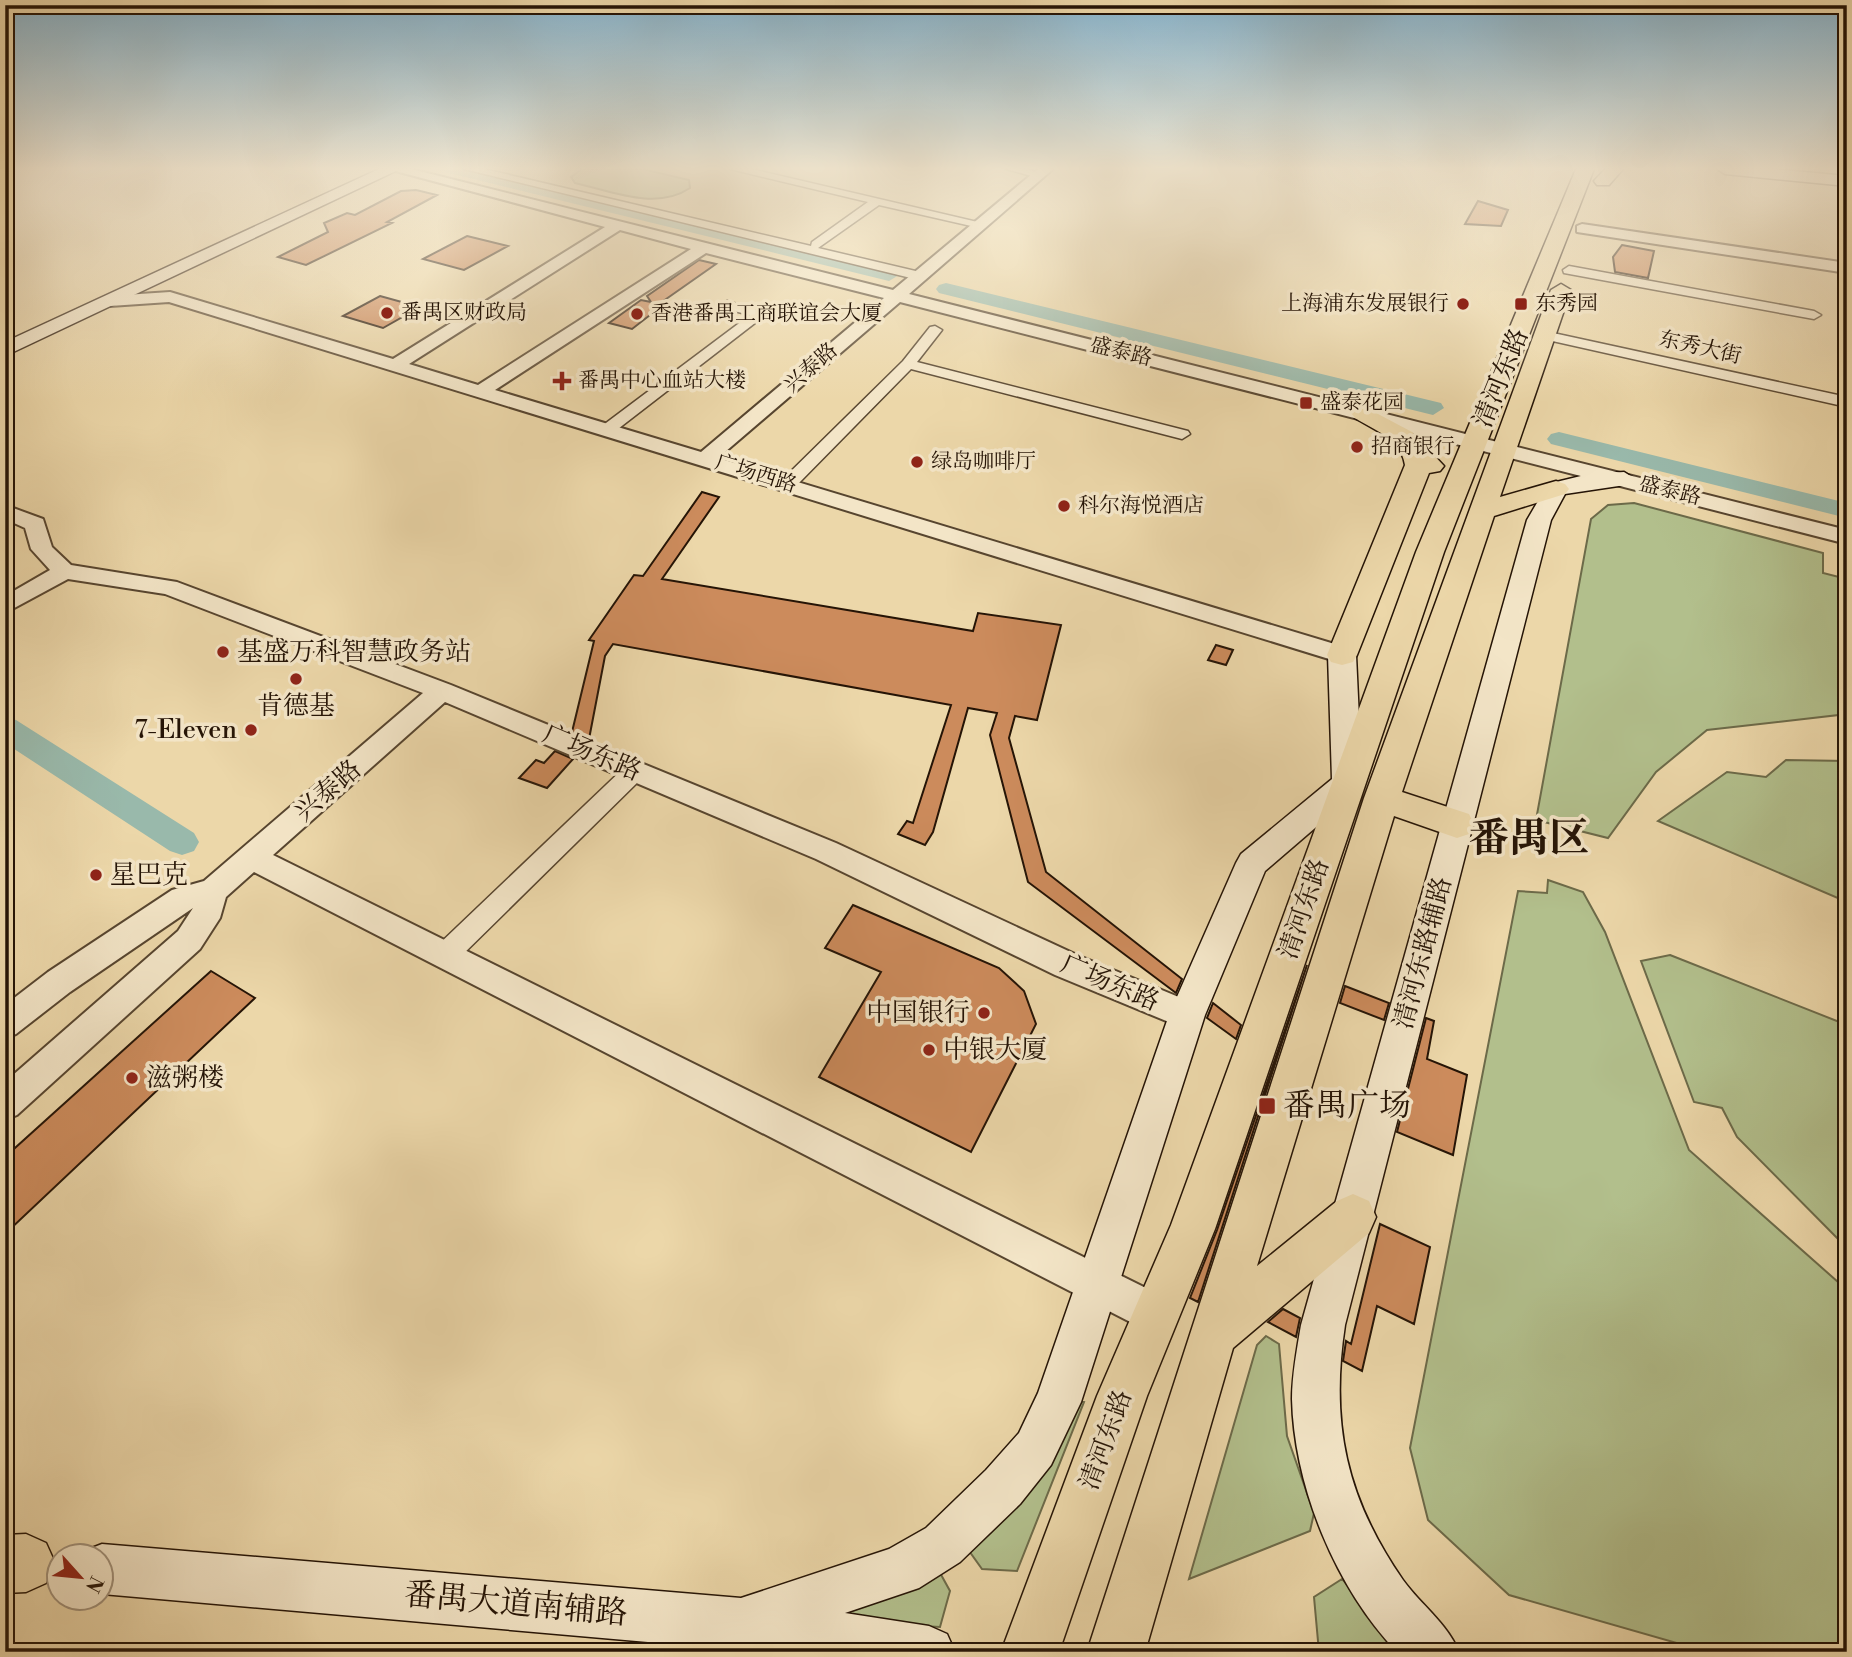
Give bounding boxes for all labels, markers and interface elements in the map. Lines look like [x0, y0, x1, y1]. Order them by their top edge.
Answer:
place label: 上海浦东发展银行 [1281, 291, 1449, 317]
place label: 东秀园 [1535, 291, 1598, 317]
marker: 上海浦东发展银行 [1455, 296, 1471, 312]
marker: 东秀园 [1513, 296, 1529, 312]
place label: 番禺区财政局 [401, 300, 527, 326]
place label: 香港番禺工商联谊会大厦 [651, 301, 882, 327]
marker: 番禺区财政局 [379, 305, 395, 321]
marker: 香港番禺工商联谊会大厦 [629, 306, 645, 322]
street label: 清河东路 [1467, 324, 1535, 432]
street label: 东秀大街 [1656, 326, 1744, 370]
street label: 盛泰路 [1087, 332, 1155, 372]
street label: 兴泰路 [779, 338, 843, 398]
place label: 番禺中心血站大楼 [578, 368, 746, 394]
marker: 番禺中心血站大楼 [552, 371, 572, 391]
place label: 盛泰花园 [1320, 390, 1404, 416]
marker: 盛泰花园 [1298, 395, 1314, 411]
place label: 招商银行 [1371, 434, 1455, 460]
marker: 招商银行 [1349, 439, 1365, 455]
street label: 广场西路 [712, 449, 800, 499]
place label: 绿岛咖啡厅 [931, 449, 1036, 475]
marker: 绿岛咖啡厅 [909, 454, 925, 470]
street label: 盛泰路 [1636, 471, 1704, 511]
place label: 科尔海悦酒店 [1078, 493, 1204, 519]
marker: 科尔海悦酒店 [1056, 498, 1072, 514]
place label: 基盛万科智慧政务站 [237, 636, 471, 668]
marker: 基盛万科智慧政务站 [215, 644, 231, 660]
marker: 肯德基 [288, 671, 304, 687]
place label: 肯德基 [257, 690, 335, 722]
place label: 7-Eleven [135, 714, 237, 746]
street label: 广场东路 [538, 718, 646, 788]
marker: 7-Eleven [243, 722, 259, 738]
street label: 兴泰路 [288, 753, 368, 829]
district label: 番禺区 [1469, 814, 1589, 864]
street label: 清河东路 [1272, 855, 1336, 963]
place label: 星巴克 [110, 859, 188, 891]
marker: 星巴克 [88, 867, 104, 883]
street label: 清河东路辅路 [1387, 874, 1459, 1032]
street label: 广场东路 [1056, 948, 1164, 1018]
place label: 中国银行 [866, 997, 970, 1029]
marker: 中国银行 [976, 1005, 992, 1021]
place label: 中银大厦 [943, 1034, 1047, 1066]
marker: 中银大厦 [921, 1042, 937, 1058]
place label: 滋粥楼 [146, 1062, 224, 1094]
marker: 滋粥楼 [124, 1070, 140, 1086]
place label: 番禺广场 [1283, 1086, 1411, 1126]
marker: 番禺广场 [1257, 1096, 1277, 1116]
street label: 清河东路 [1073, 1386, 1139, 1494]
north arrow [46, 1542, 116, 1612]
text: N [80, 1572, 108, 1596]
street label: 番禺大道南辅路 [403, 1574, 629, 1634]

